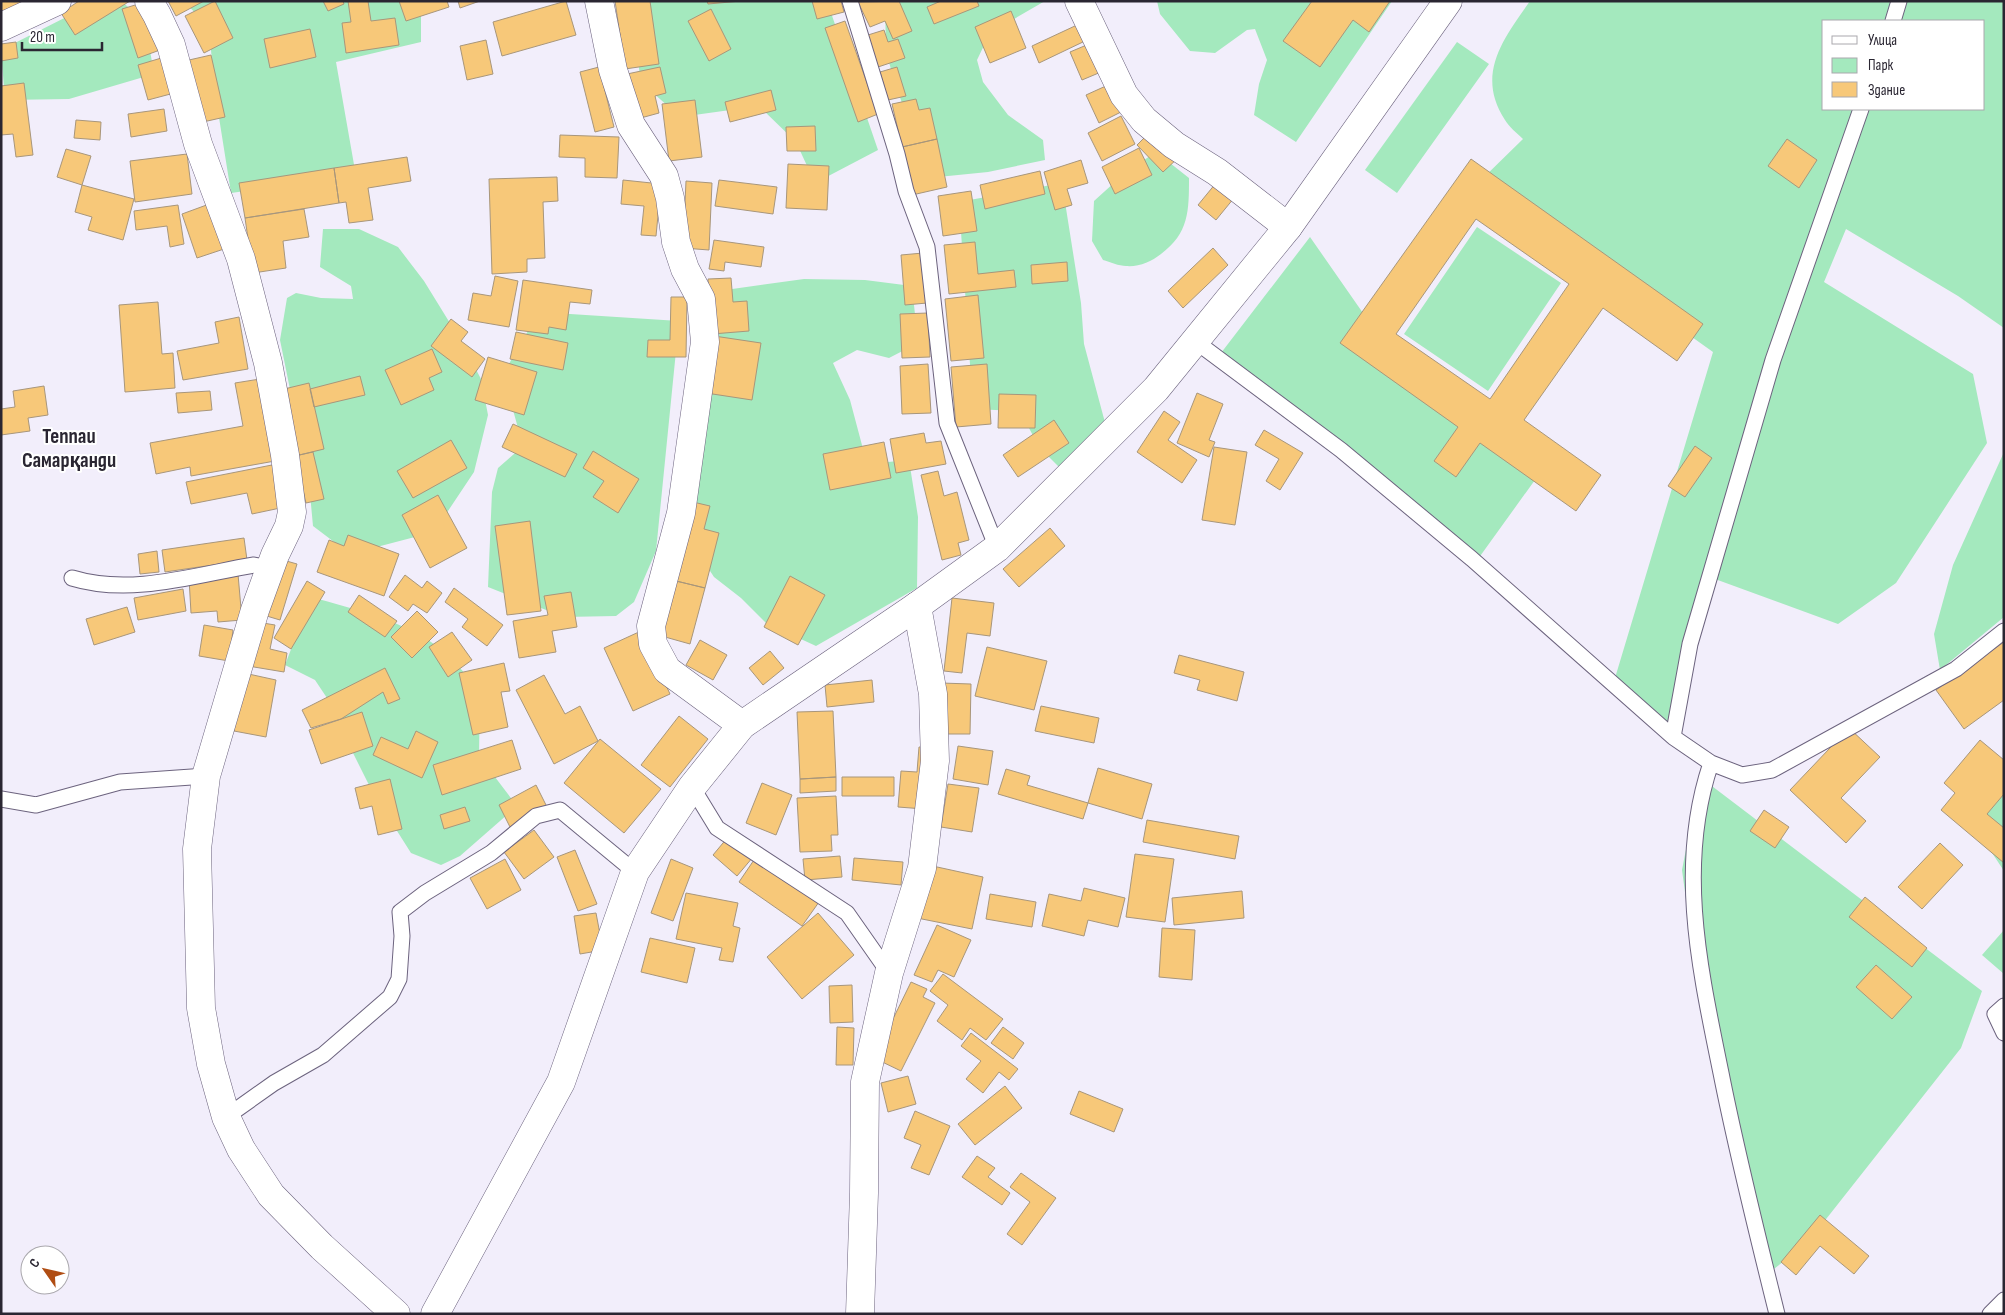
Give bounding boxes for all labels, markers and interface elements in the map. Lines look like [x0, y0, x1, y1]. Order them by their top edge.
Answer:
scale bar [22, 20, 102, 52]
legend [1822, 20, 1985, 110]
text: 20 m [30, 28, 55, 47]
text: Улица [1868, 31, 1897, 50]
text: Парк [1868, 56, 1894, 75]
text: Здание [1868, 81, 1905, 100]
district label: Теппаи Самарқанди [22, 424, 116, 473]
north arrow [20, 1245, 70, 1295]
text: С [26, 1255, 44, 1271]

